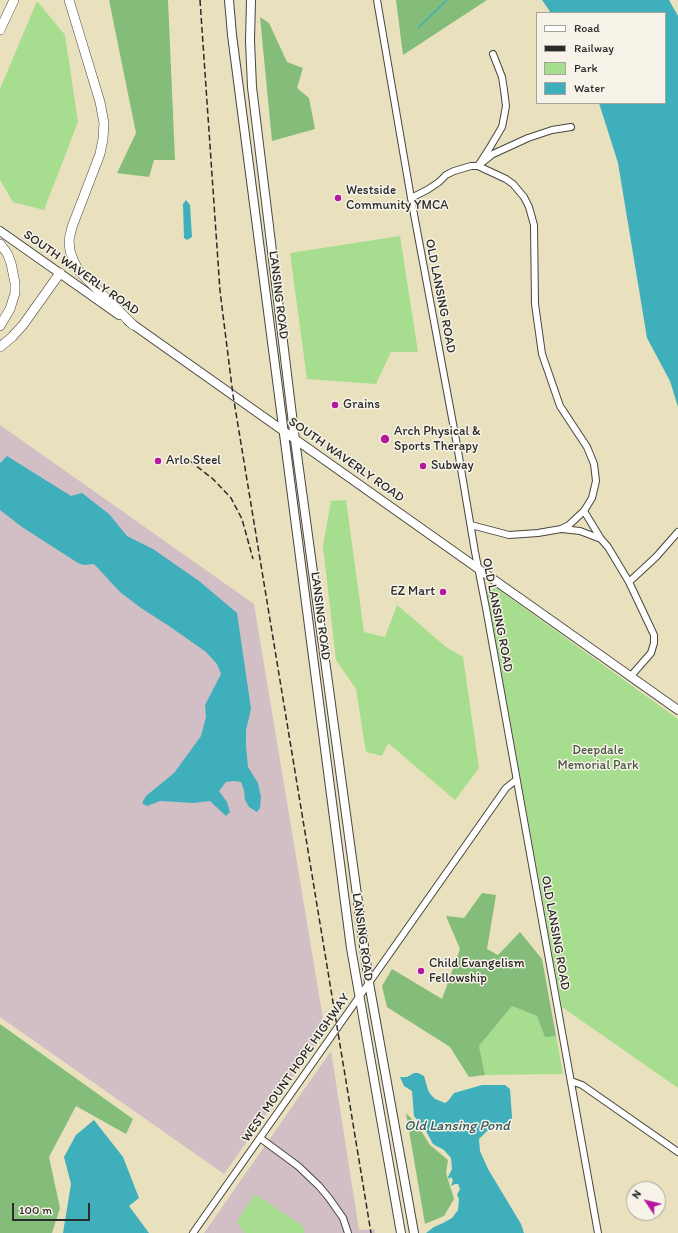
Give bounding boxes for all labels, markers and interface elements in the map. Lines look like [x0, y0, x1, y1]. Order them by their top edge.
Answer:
legend [536, 12, 666, 104]
text: Road [574, 21, 600, 35]
text: Railway [574, 41, 614, 55]
text: Park [574, 61, 598, 75]
text: Water [574, 81, 605, 95]
place label: Westside Community YMCA [346, 183, 449, 214]
marker: Westside Community YMCA [333, 193, 343, 203]
street label: SOUTH WAVERLY ROAD [20, 227, 142, 319]
street label: OLD LANSING ROAD [421, 238, 459, 354]
street label: LANSING ROAD [265, 250, 291, 340]
place label: Grains [343, 397, 380, 413]
marker: Grains [330, 400, 340, 410]
street label: SOUTH WAVERLY ROAD [285, 414, 407, 506]
place label: Arch Physical & Sports Therapy [394, 424, 480, 455]
marker: Arch Physical & Sports Therapy [379, 433, 391, 445]
place label: Arlo Steel [166, 453, 221, 469]
marker: Arlo Steel [153, 456, 163, 466]
place label: Subway [431, 458, 474, 474]
marker: Subway [418, 461, 428, 471]
street label: OLD LANSING ROAD [478, 557, 516, 673]
street label: LANSING ROAD [307, 571, 333, 661]
place label: EZ Mart [390, 584, 435, 600]
marker: EZ Mart [438, 587, 448, 597]
park label: Deepdale Memorial Park [557, 743, 639, 774]
street label: OLD LANSING ROAD [537, 875, 573, 991]
street label: LANSING ROAD [348, 892, 376, 982]
place label: Child Evangelism Fellowship [429, 956, 525, 987]
marker: Child Evangelism Fellowship [416, 966, 426, 976]
street label: WEST MOUNT HOPE HIGHWAY [239, 991, 353, 1145]
water label: Old Lansing Pond [404, 1118, 510, 1134]
north arrow [626, 1181, 666, 1221]
text: N [629, 1188, 644, 1201]
scale bar [14, 1195, 92, 1221]
text: 100 m [19, 1203, 52, 1217]

